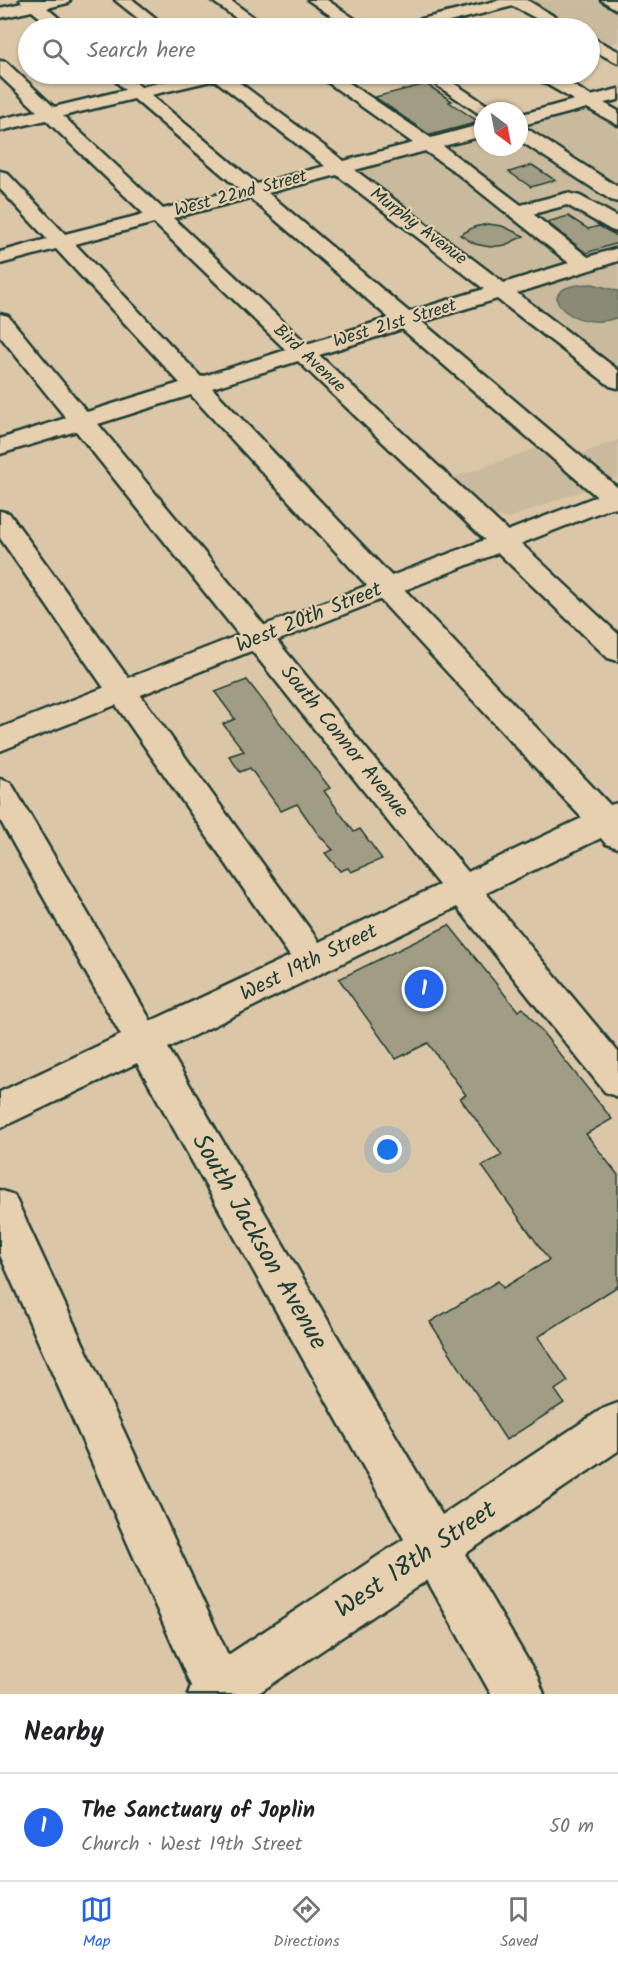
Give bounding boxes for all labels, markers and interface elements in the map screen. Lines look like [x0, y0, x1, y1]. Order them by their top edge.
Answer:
search box [18, 18, 600, 84]
text: Search here [87, 34, 195, 69]
icon: search [39, 35, 72, 68]
north arrow [474, 102, 528, 156]
street label: West 22nd Street [171, 162, 312, 226]
street label: Murphy Avenue [363, 181, 473, 273]
street label: West 21st Street [330, 291, 461, 357]
street label: Bird Avenue [266, 317, 352, 401]
street label: West 20th Street [231, 573, 388, 662]
street label: South Connor Avenue [271, 658, 417, 827]
street label: West 19th Street [235, 915, 384, 1011]
pin: 1 [404, 966, 444, 1012]
street label: South Jackson Avenue [180, 1126, 338, 1359]
your location [373, 1135, 402, 1164]
street label: West 18th Street [326, 1490, 506, 1630]
text: Nearby [24, 1712, 104, 1754]
text: The Sanctuary of Joplin [81, 1794, 315, 1829]
text: 1 [40, 1811, 47, 1843]
text: 50 m [549, 1811, 594, 1843]
text: Church · West 19th Street [81, 1829, 303, 1861]
tab: Map [80, 1893, 113, 1954]
tab: Directions [273, 1893, 340, 1954]
tab: Saved [500, 1893, 538, 1954]

